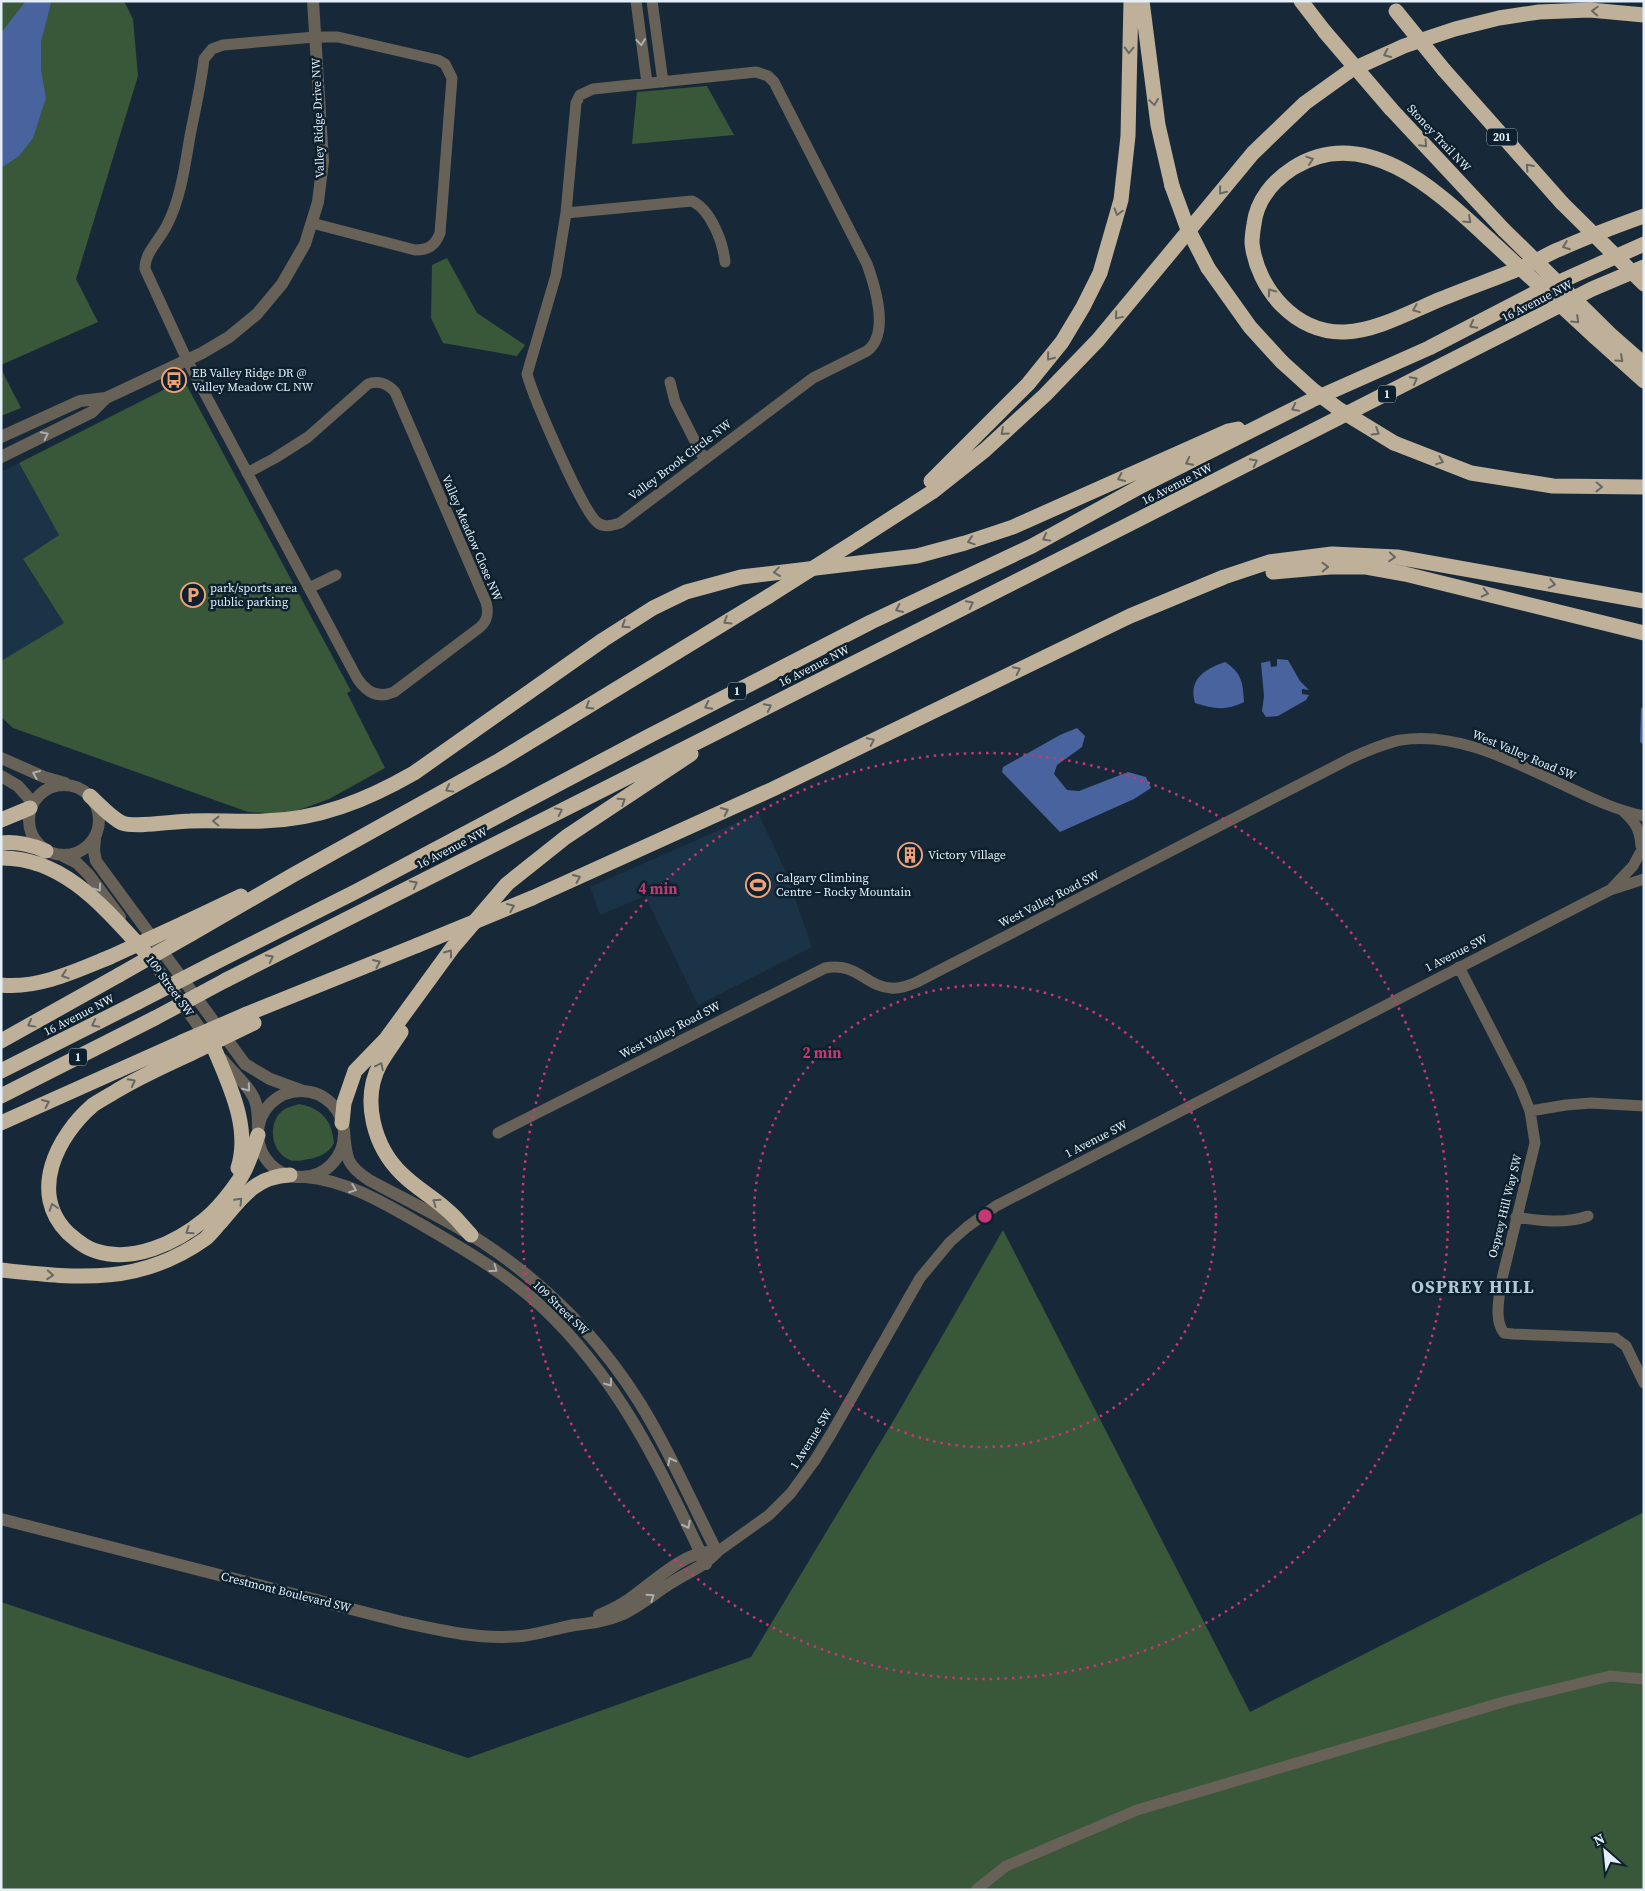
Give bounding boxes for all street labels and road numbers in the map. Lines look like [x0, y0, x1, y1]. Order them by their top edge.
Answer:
street label: Valley Ridge Drive NW [308, 57, 328, 179]
street label: Stoney Trail NW [1404, 101, 1475, 176]
road number: 201 [1487, 128, 1517, 146]
street label: 16 Avenue NW [1499, 276, 1575, 326]
road number: 1 [1378, 386, 1396, 402]
street label: Valley Brook Circle NW [625, 416, 735, 504]
street label: 16 Avenue NW [1139, 459, 1215, 509]
street label: Valley Meadow Close NW [438, 472, 506, 604]
street label: 16 Avenue NW [776, 641, 852, 691]
road number: 1 [728, 682, 746, 699]
street label: West Valley Road SW [1470, 726, 1579, 784]
street label: 16 Avenue NW [414, 823, 490, 873]
street label: West Valley Road SW [996, 866, 1102, 931]
street label: 1 Avenue SW [1422, 930, 1490, 976]
street label: 109 Street SW [142, 952, 198, 1020]
street label: 16 Avenue NW [41, 990, 117, 1040]
street label: West Valley Road SW [617, 997, 723, 1062]
road number: 1 [69, 1048, 87, 1066]
street label: 1 Avenue SW [1062, 1116, 1130, 1162]
street label: Osprey Hill Way SW [1484, 1152, 1526, 1259]
street label: 109 Street SW [530, 1277, 593, 1339]
street label: 1 Avenue SW [786, 1405, 836, 1472]
street label: Crestmont Boulevard SW [219, 1568, 353, 1616]

